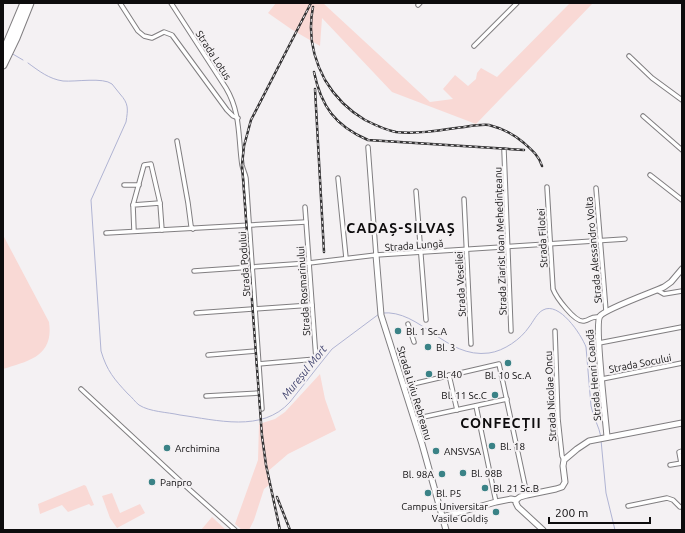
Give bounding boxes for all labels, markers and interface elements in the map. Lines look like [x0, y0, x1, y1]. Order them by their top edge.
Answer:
street label: Strada Lotus [194, 29, 234, 82]
street label: Strada Ziarist Ioan Mehedințeanu [492, 167, 509, 315]
street label: Strada Alessandro Volta [583, 196, 604, 304]
street label: Strada Filotei [535, 208, 550, 268]
district label: CADAȘ-SILVAȘ [346, 220, 456, 236]
street label: Strada Podului [237, 231, 252, 297]
street label: Strada Lungă [384, 238, 444, 253]
street label: Strada Rosmarinului [295, 246, 312, 336]
street label: Strada Veseliei [453, 251, 468, 317]
marker: Bl. 1 Sc.A [393, 326, 403, 336]
place label: Bl. 1 Sc.A [406, 326, 447, 337]
street label: Strada Henri Coandă [584, 329, 603, 421]
water label: Mureșul Mort [279, 342, 330, 401]
marker: Bl. 3 [423, 342, 433, 352]
place label: Bl. 3 [436, 342, 455, 353]
street label: Strada Liviu Rebreanu [395, 345, 434, 441]
street label: Strada Nicolae Oncu [543, 350, 558, 442]
street label: Strada Socului [608, 352, 672, 375]
marker: Bl. 10 Sc.A [503, 358, 513, 368]
marker: Bl. 40 [424, 369, 434, 379]
place label: Bl. 40 [437, 369, 462, 380]
place label: Bl. 10 Sc.A [485, 370, 532, 381]
place label: Bl. 11 Sc.C [441, 390, 487, 401]
marker: Bl. 11 Sc.C [490, 390, 500, 400]
district label: CONFECȚII [460, 415, 542, 431]
marker: Bl. 18 [487, 441, 497, 451]
place label: Bl. 18 [500, 441, 525, 452]
marker: Archimina [162, 443, 172, 453]
place label: Archimina [175, 443, 220, 454]
marker: ANSVSA [431, 446, 441, 456]
place label: ANSVSA [444, 446, 481, 457]
marker: Bl. 98B [458, 468, 468, 478]
place label: Bl. 98B [471, 468, 502, 479]
place label: Bl. 98A [402, 469, 434, 480]
marker: Bl. 98A [437, 469, 447, 479]
marker: Panpro [147, 477, 157, 487]
place label: Panpro [160, 477, 192, 488]
marker: Bl. 21 Sc.B [480, 483, 490, 493]
place label: Bl. 21 Sc.B [493, 483, 539, 494]
marker: Bl. P5 [423, 488, 433, 498]
place label: Bl. P5 [436, 488, 461, 499]
scale bar [549, 499, 650, 525]
place label: Campus Universitar Vasile Goldiș [401, 501, 488, 524]
text: 200 m [555, 506, 588, 519]
marker: Campus Universitar Vasile Goldiș [491, 507, 501, 517]

